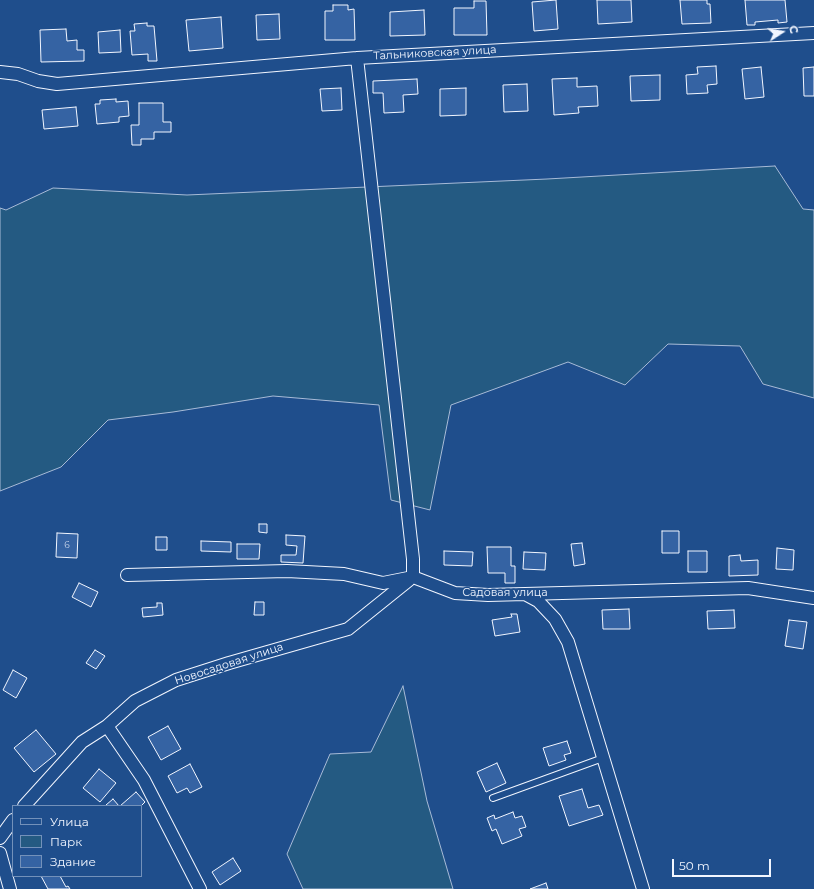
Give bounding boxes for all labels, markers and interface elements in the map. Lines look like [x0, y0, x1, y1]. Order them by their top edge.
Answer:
north arrow [762, 12, 802, 52]
text: С [786, 24, 801, 35]
street label: Тальниковская улица [373, 43, 497, 63]
house number: 6 [64, 540, 70, 550]
street label: Садовая улица [462, 586, 548, 600]
street label: Новосадовая улица [173, 640, 285, 688]
legend [12, 805, 142, 877]
text: Улица [50, 814, 89, 829]
text: Парк [50, 834, 82, 849]
scale bar [674, 851, 773, 877]
text: Здание [50, 854, 96, 869]
text: 50 m [679, 858, 710, 873]

